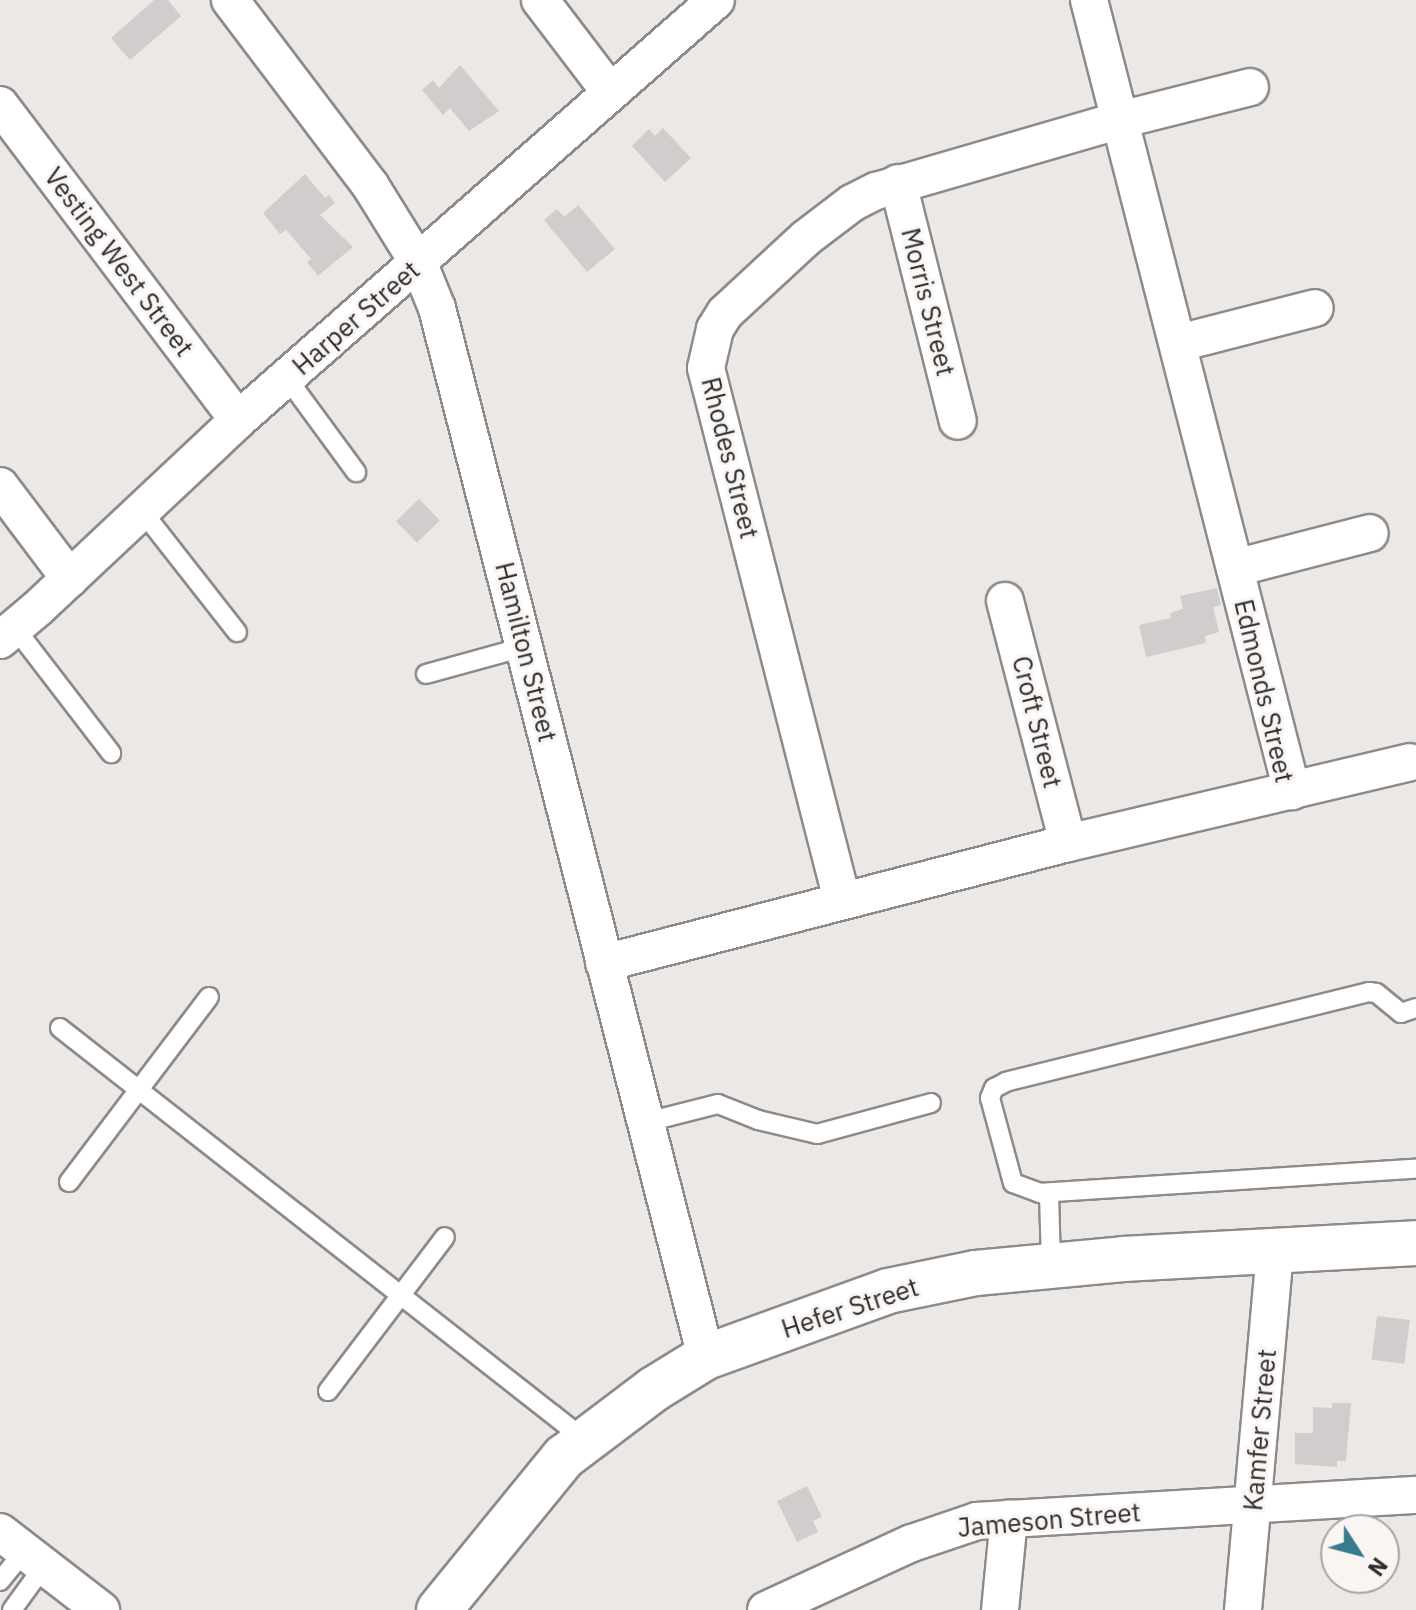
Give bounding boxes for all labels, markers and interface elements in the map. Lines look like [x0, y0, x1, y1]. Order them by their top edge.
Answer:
street label: Vesting West Street [38, 161, 200, 363]
street label: Morris Street [895, 225, 961, 379]
street label: Harper Street [286, 254, 426, 382]
street label: Rhodes Street [695, 374, 765, 542]
street label: Hamilton Street [489, 559, 563, 745]
street label: Edmonds Street [1228, 596, 1300, 786]
street label: Croft Street [1006, 653, 1068, 791]
street label: Hefer Street [778, 1271, 922, 1345]
street label: Kamfer Street [1237, 1348, 1283, 1512]
street label: Jameson Street [956, 1496, 1142, 1544]
north arrow [1320, 1514, 1400, 1594]
text: N [1362, 1552, 1395, 1582]

